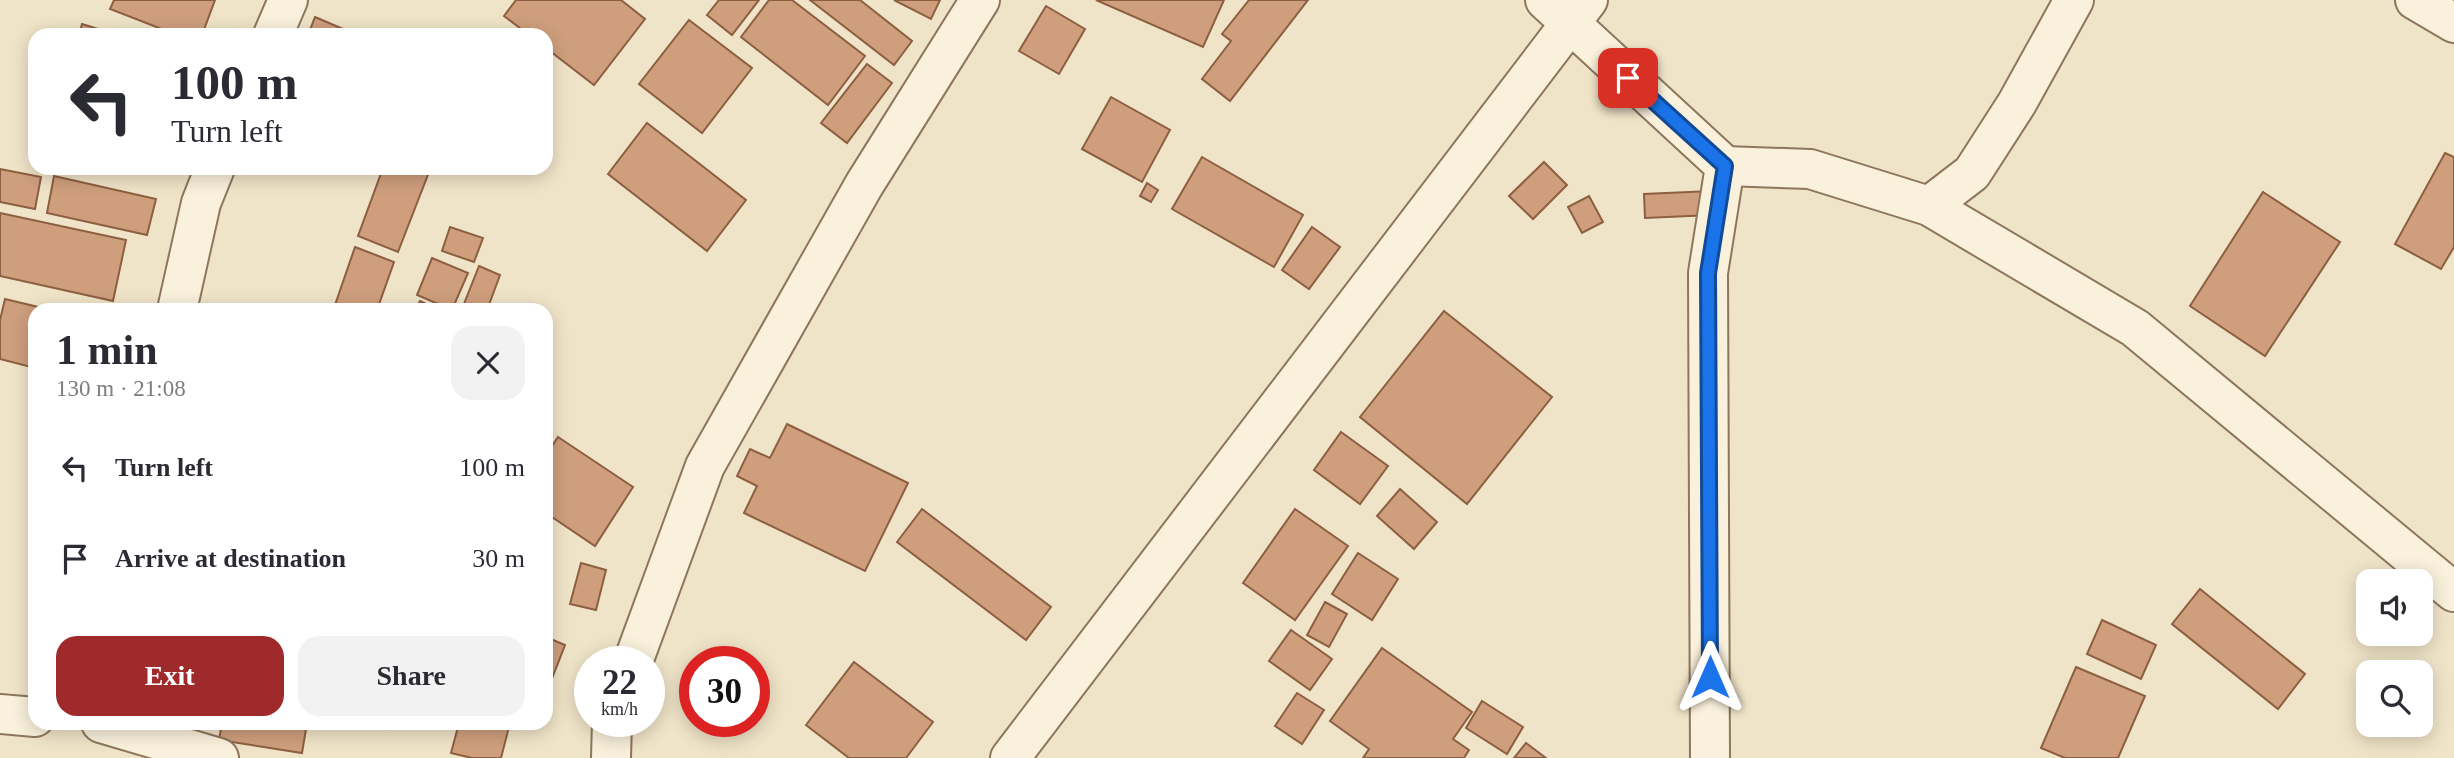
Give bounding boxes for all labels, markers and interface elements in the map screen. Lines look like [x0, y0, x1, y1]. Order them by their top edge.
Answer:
pin [1598, 48, 1658, 108]
text: 100 m [171, 55, 298, 110]
icon: left [56, 56, 147, 147]
icon: arrive [1609, 59, 1647, 97]
text: Turn left [171, 113, 283, 149]
button: close [451, 326, 525, 400]
text: 1 min [56, 327, 158, 373]
text: 130 m · 21:08 [56, 376, 186, 401]
icon: left [56, 449, 94, 487]
text: Turn left [115, 453, 213, 482]
text: 100 m [459, 453, 525, 482]
icon: arrive [56, 540, 94, 578]
text: Arrive at destination [115, 544, 346, 573]
text: 30 m [472, 544, 525, 573]
map controls [2356, 569, 2433, 737]
button: sound [2356, 569, 2433, 646]
button: Exit [56, 636, 284, 716]
button: Share [298, 636, 525, 716]
position arrow [1673, 640, 1747, 714]
speed limit sign: 30 [679, 646, 770, 737]
button: search [2356, 660, 2433, 737]
text: 22 [602, 663, 637, 702]
text: km/h [601, 699, 638, 719]

